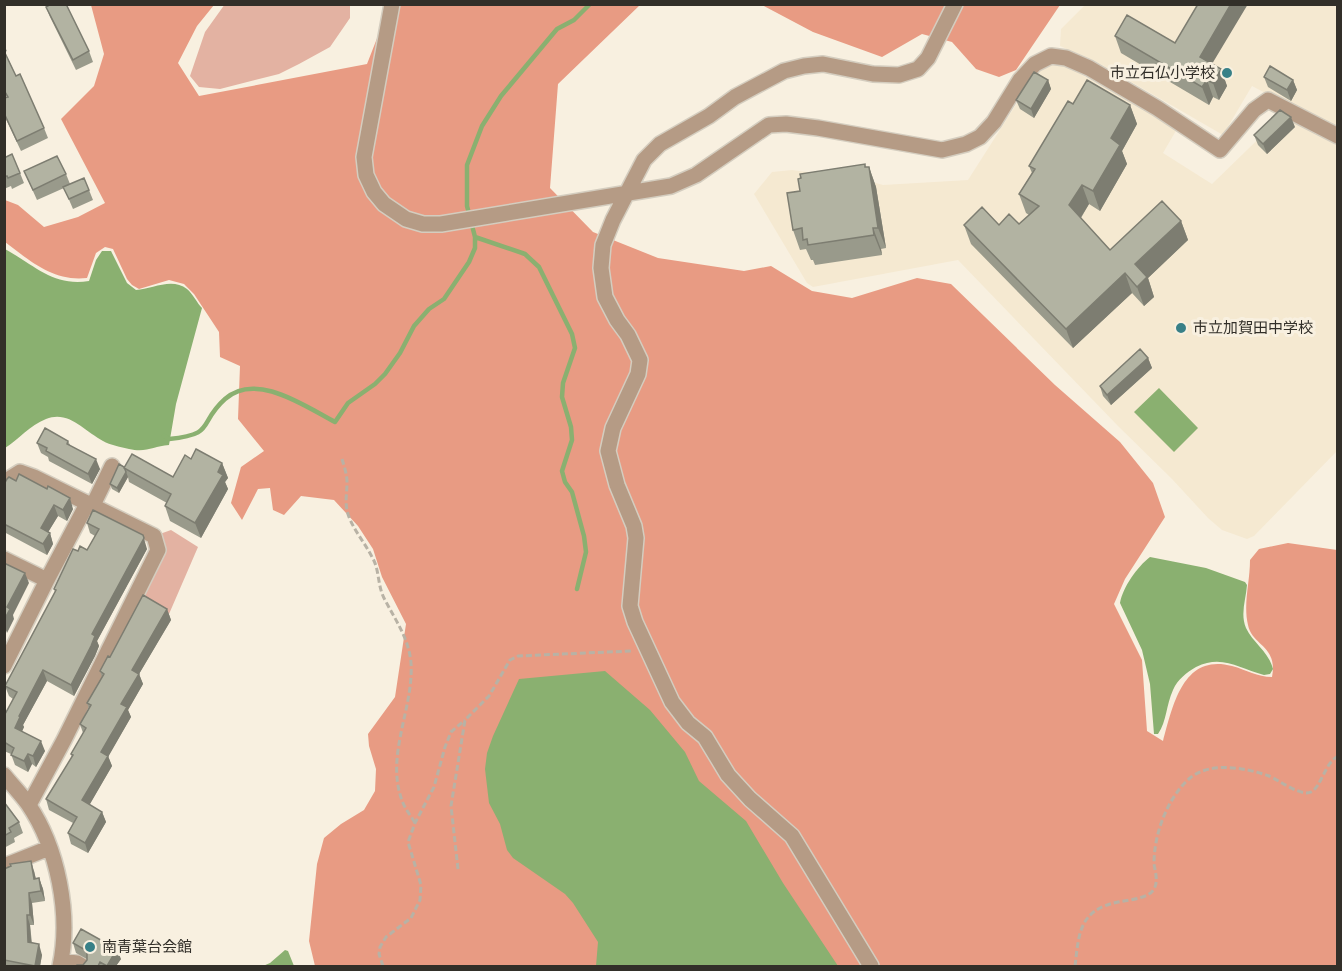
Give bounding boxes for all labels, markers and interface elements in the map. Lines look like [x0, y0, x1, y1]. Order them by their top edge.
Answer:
place label: 市立石仏小学校 [1110, 64, 1215, 82]
marker: 市立石仏小学校 [1220, 66, 1234, 80]
place label: 市立加賀田中学校 [1193, 319, 1313, 337]
marker: 市立加賀田中学校 [1174, 321, 1188, 335]
place label: 南青葉台会館 [102, 938, 192, 956]
marker: 南青葉台会館 [83, 940, 97, 954]

